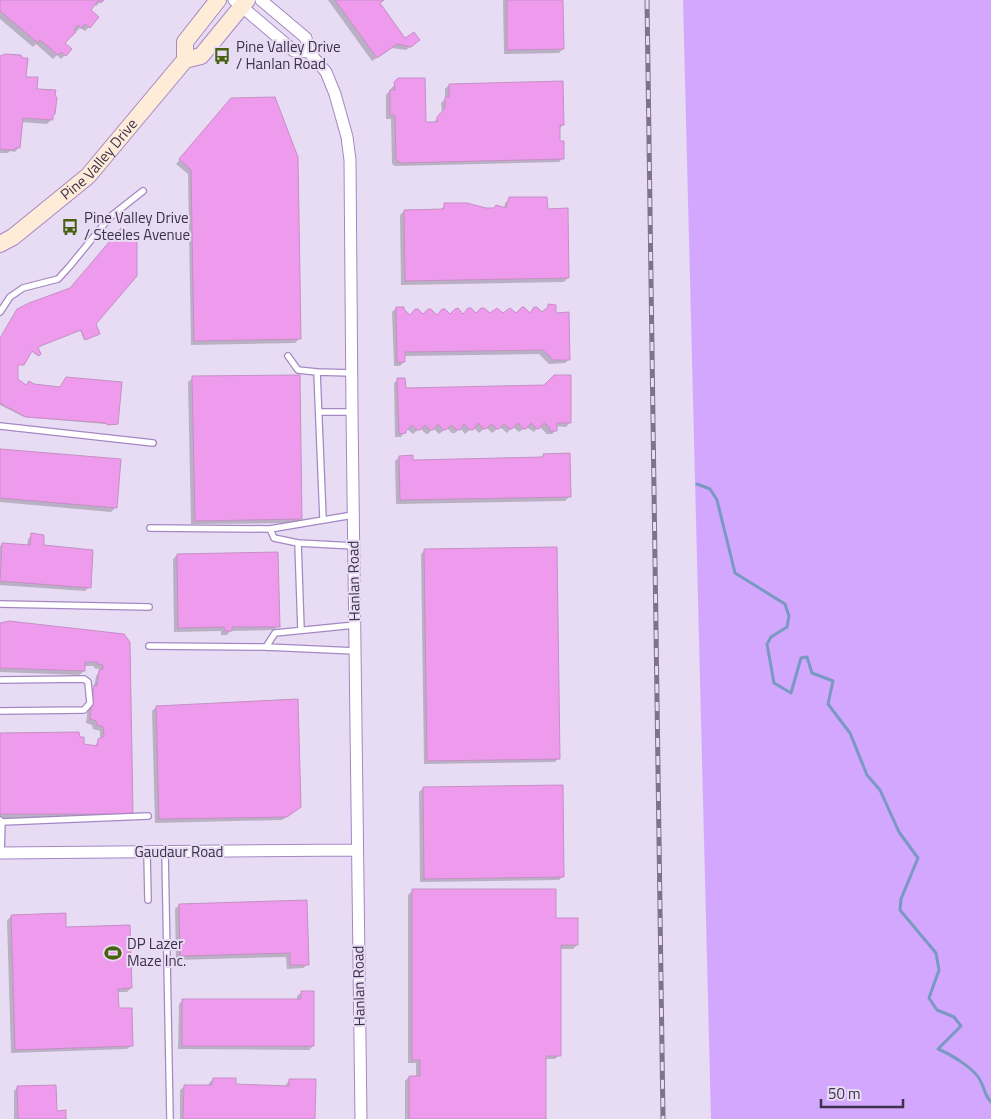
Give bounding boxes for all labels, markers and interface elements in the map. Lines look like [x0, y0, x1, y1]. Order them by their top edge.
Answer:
place label: Pine Valley Drive / Hanlan Road [236, 35, 341, 75]
bus stop icon: Pine Valley Drive / Hanlan Road [212, 46, 232, 66]
street label: Pine Valley Drive [55, 113, 143, 205]
place label: Pine Valley Drive / Steeles Avenue [84, 206, 190, 246]
bus stop icon: Pine Valley Drive / Steeles Avenue [60, 217, 80, 237]
street label: Hanlan Road [341, 541, 366, 621]
street label: Gaudaur Road [134, 840, 224, 863]
place label: DP Lazer Maze Inc. [127, 932, 186, 972]
sports icon: DP Lazer Maze Inc. [103, 943, 123, 963]
street label: Hanlan Road [346, 946, 371, 1026]
scale bar [821, 1076, 904, 1108]
text: 50 m [828, 1082, 861, 1105]

